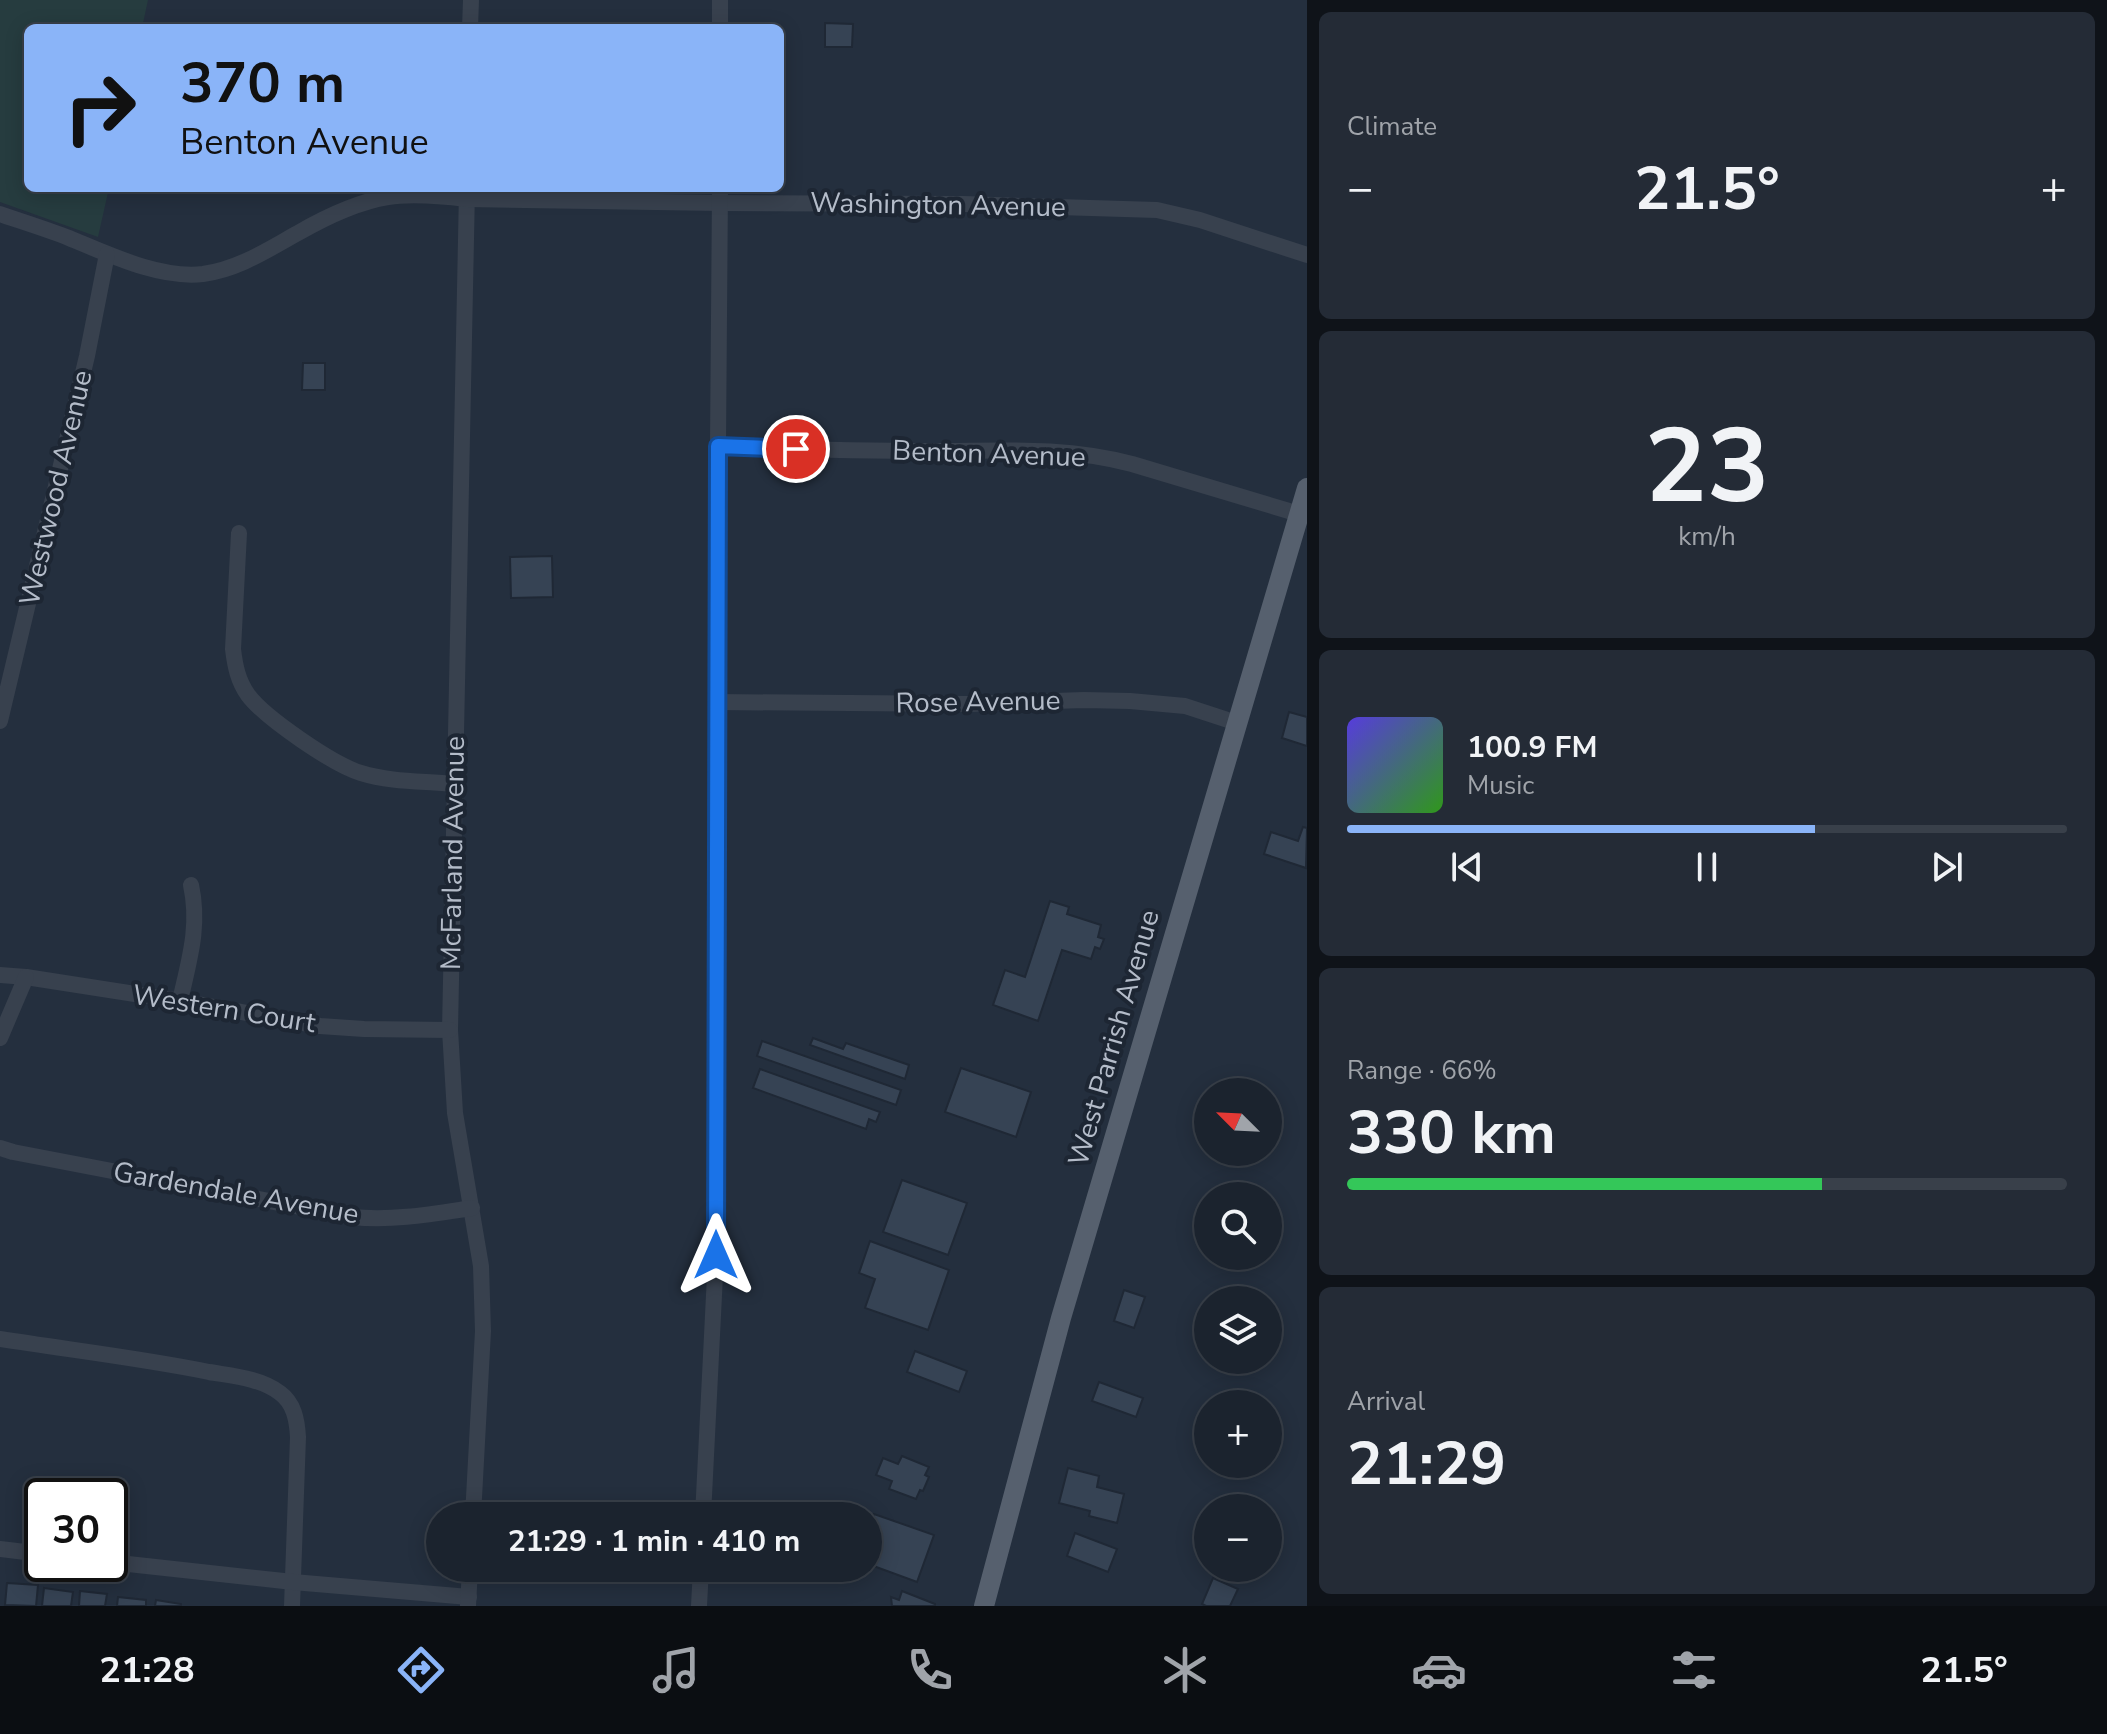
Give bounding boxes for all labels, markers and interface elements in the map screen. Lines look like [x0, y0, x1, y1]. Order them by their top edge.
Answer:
text: 370 m [180, 45, 345, 122]
icon: right [48, 56, 152, 160]
text: Climate [1347, 109, 1437, 144]
text: Benton Avenue [180, 118, 429, 167]
text: 21.5° [1634, 148, 1780, 230]
text: − [1347, 159, 1373, 219]
text: + [2041, 159, 2067, 219]
street label: Washington Avenue [810, 184, 1066, 226]
street label: Westwood Avenue [10, 366, 102, 610]
text: 23 [1645, 396, 1769, 538]
pin [762, 415, 830, 483]
icon: arrive [774, 427, 818, 471]
street label: Benton Avenue [892, 432, 1086, 476]
text: km/h [1678, 519, 1736, 554]
street label: Rose Avenue [895, 682, 1061, 722]
text: 100.9 FM [1467, 727, 1597, 768]
street label: McFarland Avenue [432, 735, 474, 971]
text: Music [1467, 768, 1534, 803]
icon: previous [1445, 845, 1489, 889]
icon: pause [1685, 845, 1729, 889]
icon: next [1925, 845, 1969, 889]
street label: West Parrish Avenue [1059, 906, 1169, 1170]
street label: Western Court [130, 976, 318, 1042]
text: Range · 66% [1347, 1053, 1497, 1088]
north arrow [1194, 1078, 1282, 1166]
map controls [1194, 1078, 1282, 1582]
text: 330 km [1347, 1092, 1556, 1174]
street label: Gardendale Avenue [110, 1153, 362, 1233]
button: search [1194, 1182, 1282, 1270]
position arrow [674, 1213, 758, 1297]
button: layers [1194, 1286, 1282, 1374]
text: Arrival [1347, 1384, 1425, 1419]
button: + [1194, 1390, 1282, 1478]
text: 21:29 [1347, 1423, 1506, 1505]
speed limit sign: 30 [24, 1478, 128, 1582]
button: − [1194, 1494, 1282, 1582]
text: 21:29 · 1 min · 410 m [508, 1521, 800, 1562]
icon: directions [393, 1642, 449, 1698]
icon: music [648, 1642, 704, 1698]
icon: phone [902, 1642, 958, 1698]
icon: climate [1157, 1642, 1213, 1698]
icon: car [1411, 1642, 1467, 1698]
icon: filters [1666, 1642, 1722, 1698]
text: 21:28 [99, 1646, 195, 1695]
text: 21.5° [1920, 1646, 2008, 1695]

